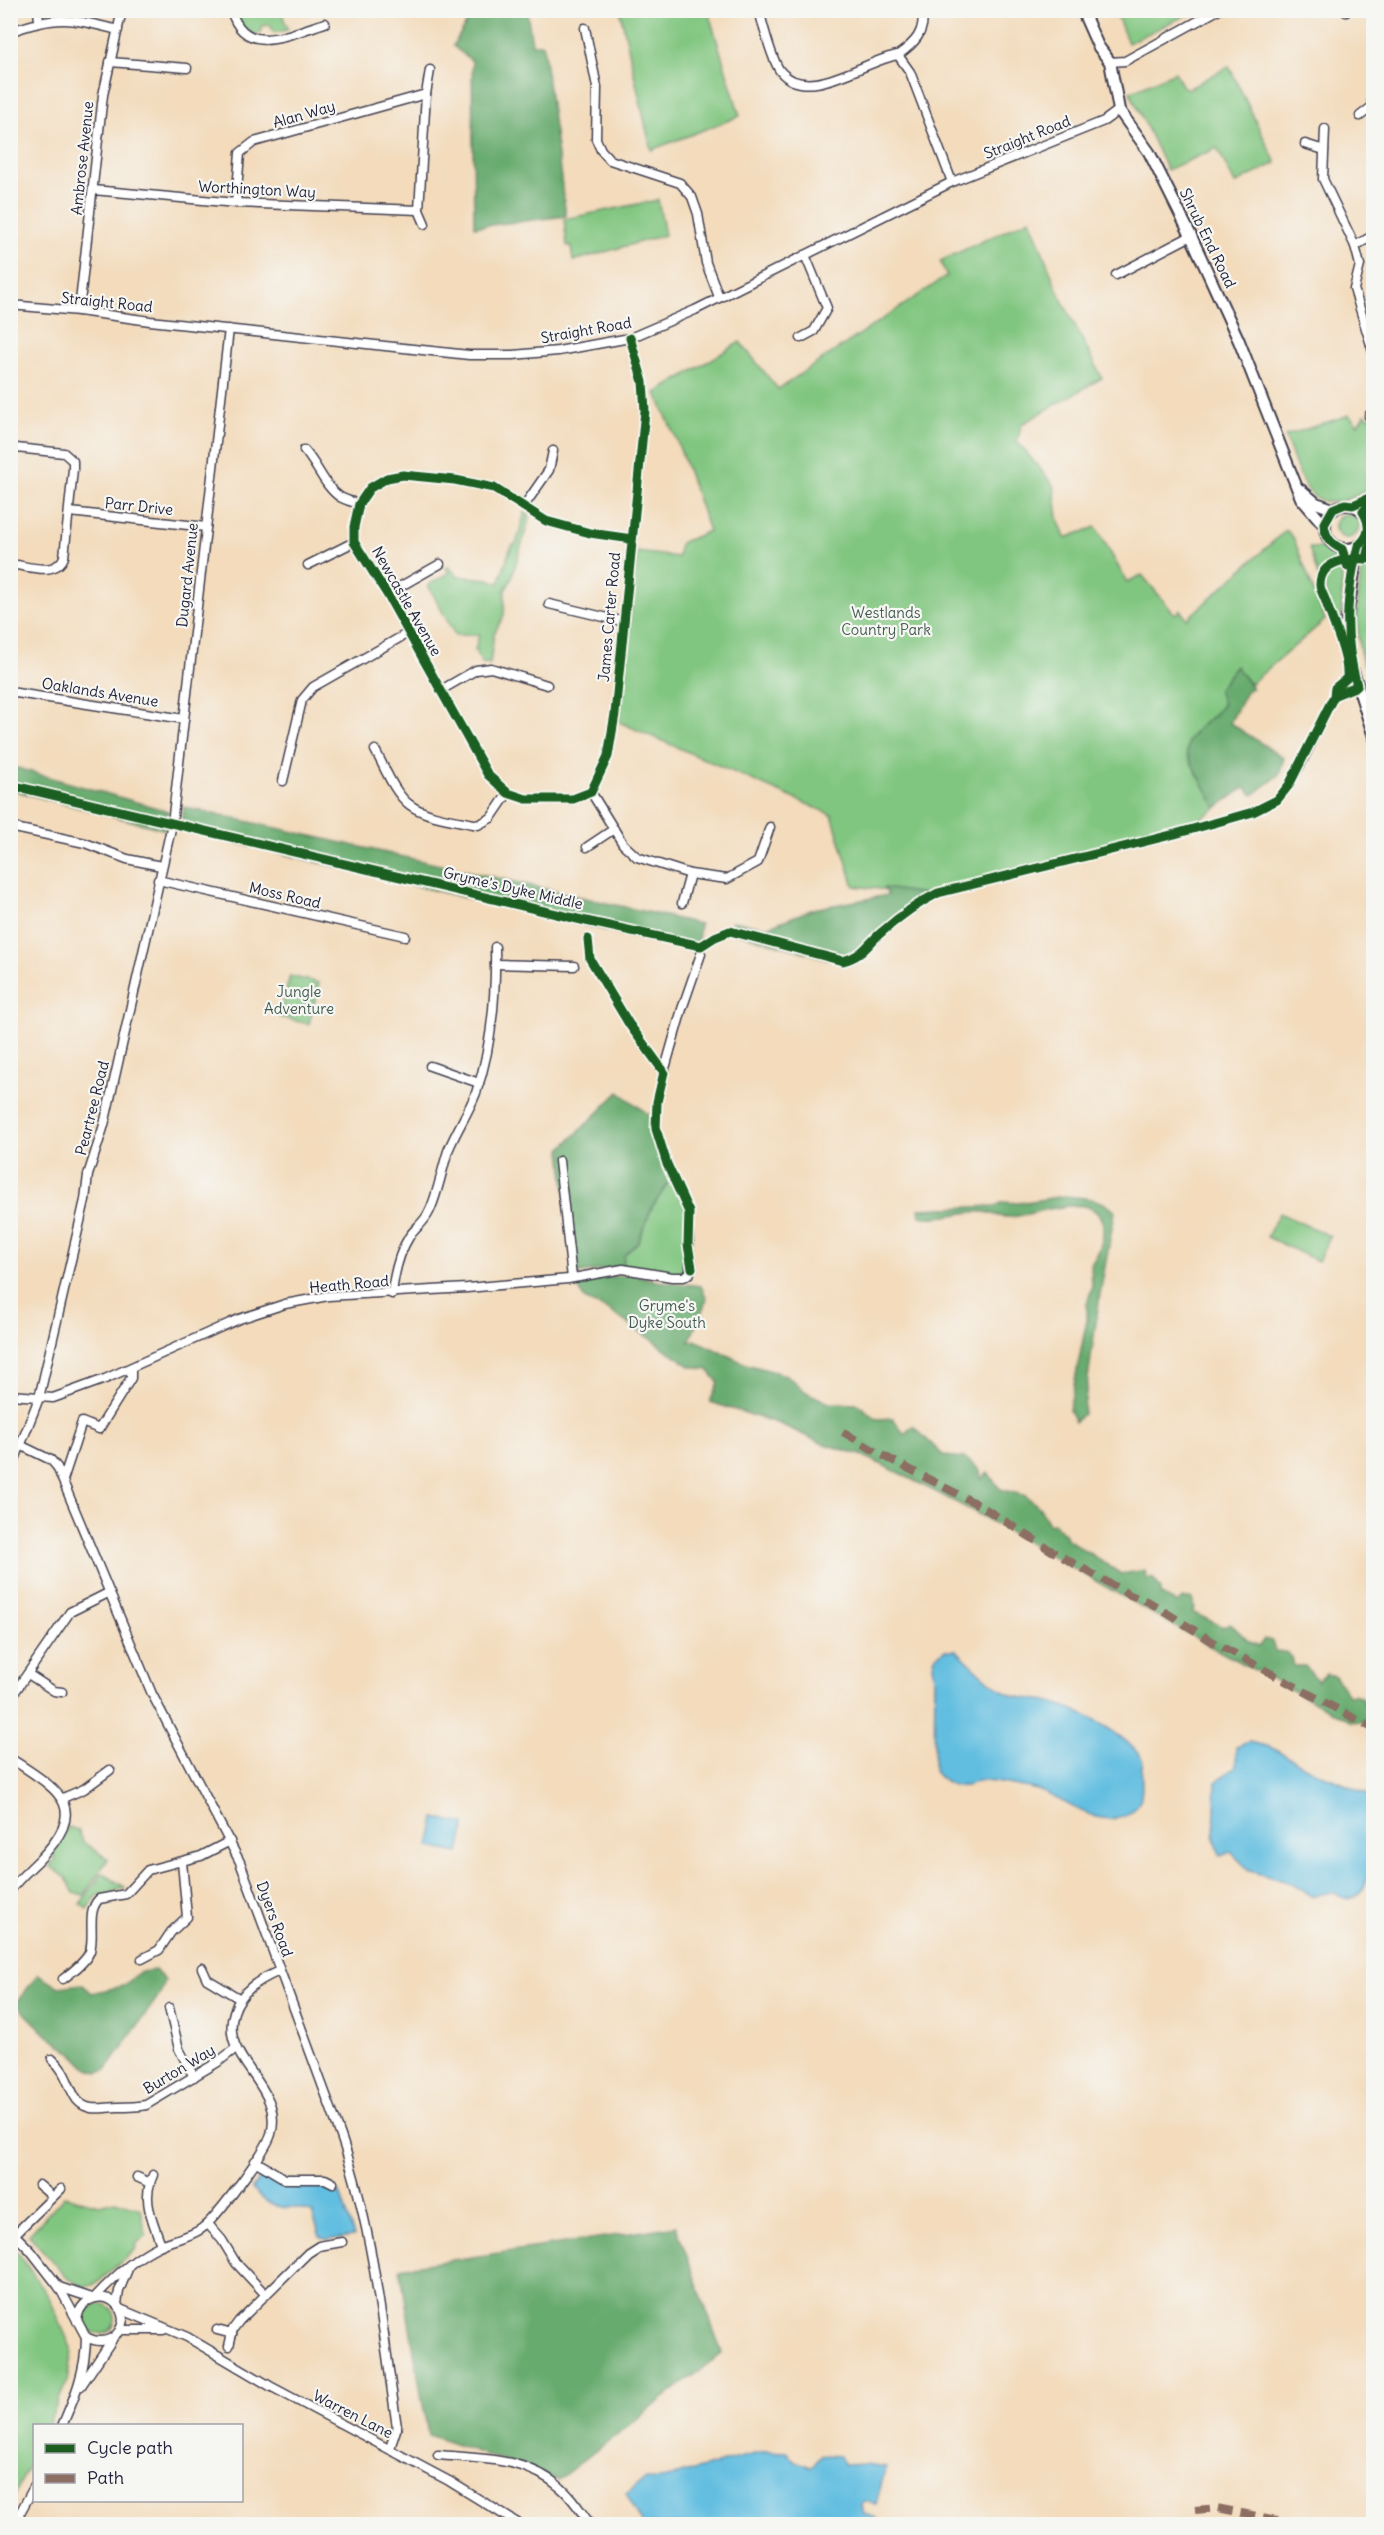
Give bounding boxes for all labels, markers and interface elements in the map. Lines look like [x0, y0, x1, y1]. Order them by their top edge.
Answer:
street label: Alan Way [271, 96, 337, 132]
street label: Ambrose Avenue [67, 100, 97, 216]
street label: Straight Road [981, 111, 1073, 163]
street label: Worthington Way [198, 176, 316, 202]
street label: Shrub End Road [1176, 185, 1240, 291]
street label: Straight Road [60, 288, 154, 316]
street label: Straight Road [539, 313, 633, 347]
street label: Parr Drive [104, 493, 174, 519]
street label: Dugard Avenue [172, 522, 202, 628]
street label: Newcastle Avenue [368, 543, 446, 659]
street label: James Carter Road [594, 551, 624, 683]
park label: Westlands Country Park [841, 603, 931, 639]
street label: Oaklands Avenue [40, 673, 160, 711]
street label: Gryme's Dyke Middle [441, 863, 585, 913]
street label: Moss Road [247, 878, 323, 912]
park label: Jungle Adventure [264, 982, 334, 1018]
street label: Peartree Road [71, 1059, 113, 1157]
street label: Heath Road [308, 1271, 390, 1297]
park label: Gryme's Dyke South [628, 1296, 706, 1332]
street label: Dyers Road [253, 1879, 297, 1960]
street label: Burton Way [140, 2040, 218, 2098]
street label: Warren Lane [310, 2386, 396, 2442]
legend [33, 2424, 243, 2502]
text: Cycle path [87, 2436, 173, 2459]
text: Path [87, 2466, 124, 2489]

